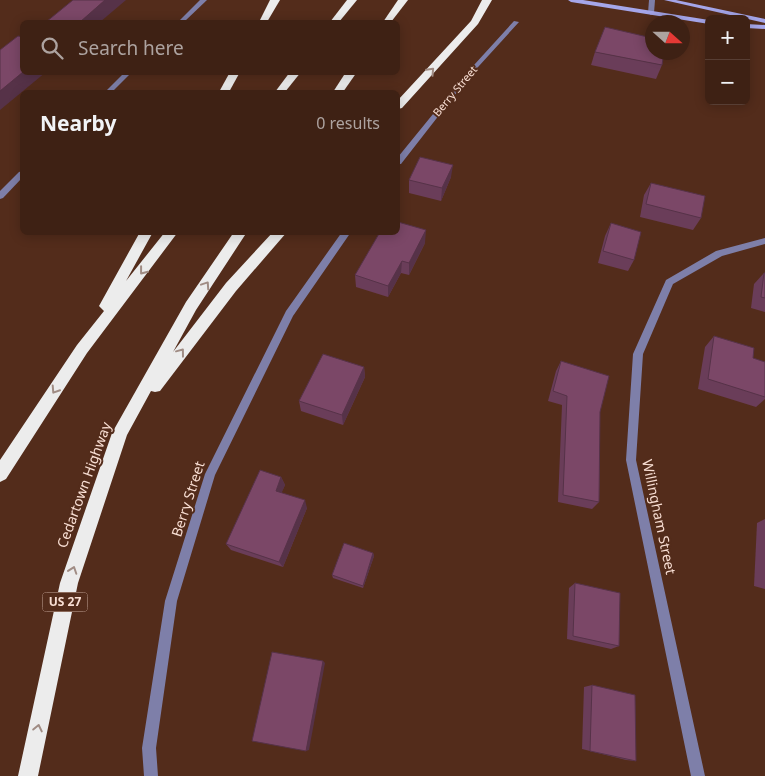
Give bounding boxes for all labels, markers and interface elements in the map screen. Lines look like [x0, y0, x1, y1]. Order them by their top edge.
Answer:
north arrow [645, 15, 690, 60]
map controls [705, 15, 750, 105]
button: + [705, 15, 750, 60]
search box [20, 20, 400, 75]
icon: search [38, 34, 66, 62]
text: Search here [78, 35, 184, 61]
button: − [705, 60, 750, 105]
street label: Berry Street [429, 62, 480, 119]
one-way arrow [425, 67, 434, 76]
text: Nearby [40, 109, 116, 137]
text: 0 results [316, 112, 380, 134]
one-way arrow [140, 265, 148, 274]
one-way arrow [200, 281, 209, 291]
one-way arrow [175, 349, 184, 358]
one-way arrow [52, 385, 62, 394]
street label: Cedartown Highway [52, 418, 115, 550]
street label: Willingham Street [638, 458, 681, 576]
street label: Berry Street [166, 459, 209, 539]
one-way arrow [68, 566, 78, 575]
road number: US 27 [42, 592, 88, 612]
one-way arrow [32, 724, 42, 733]

